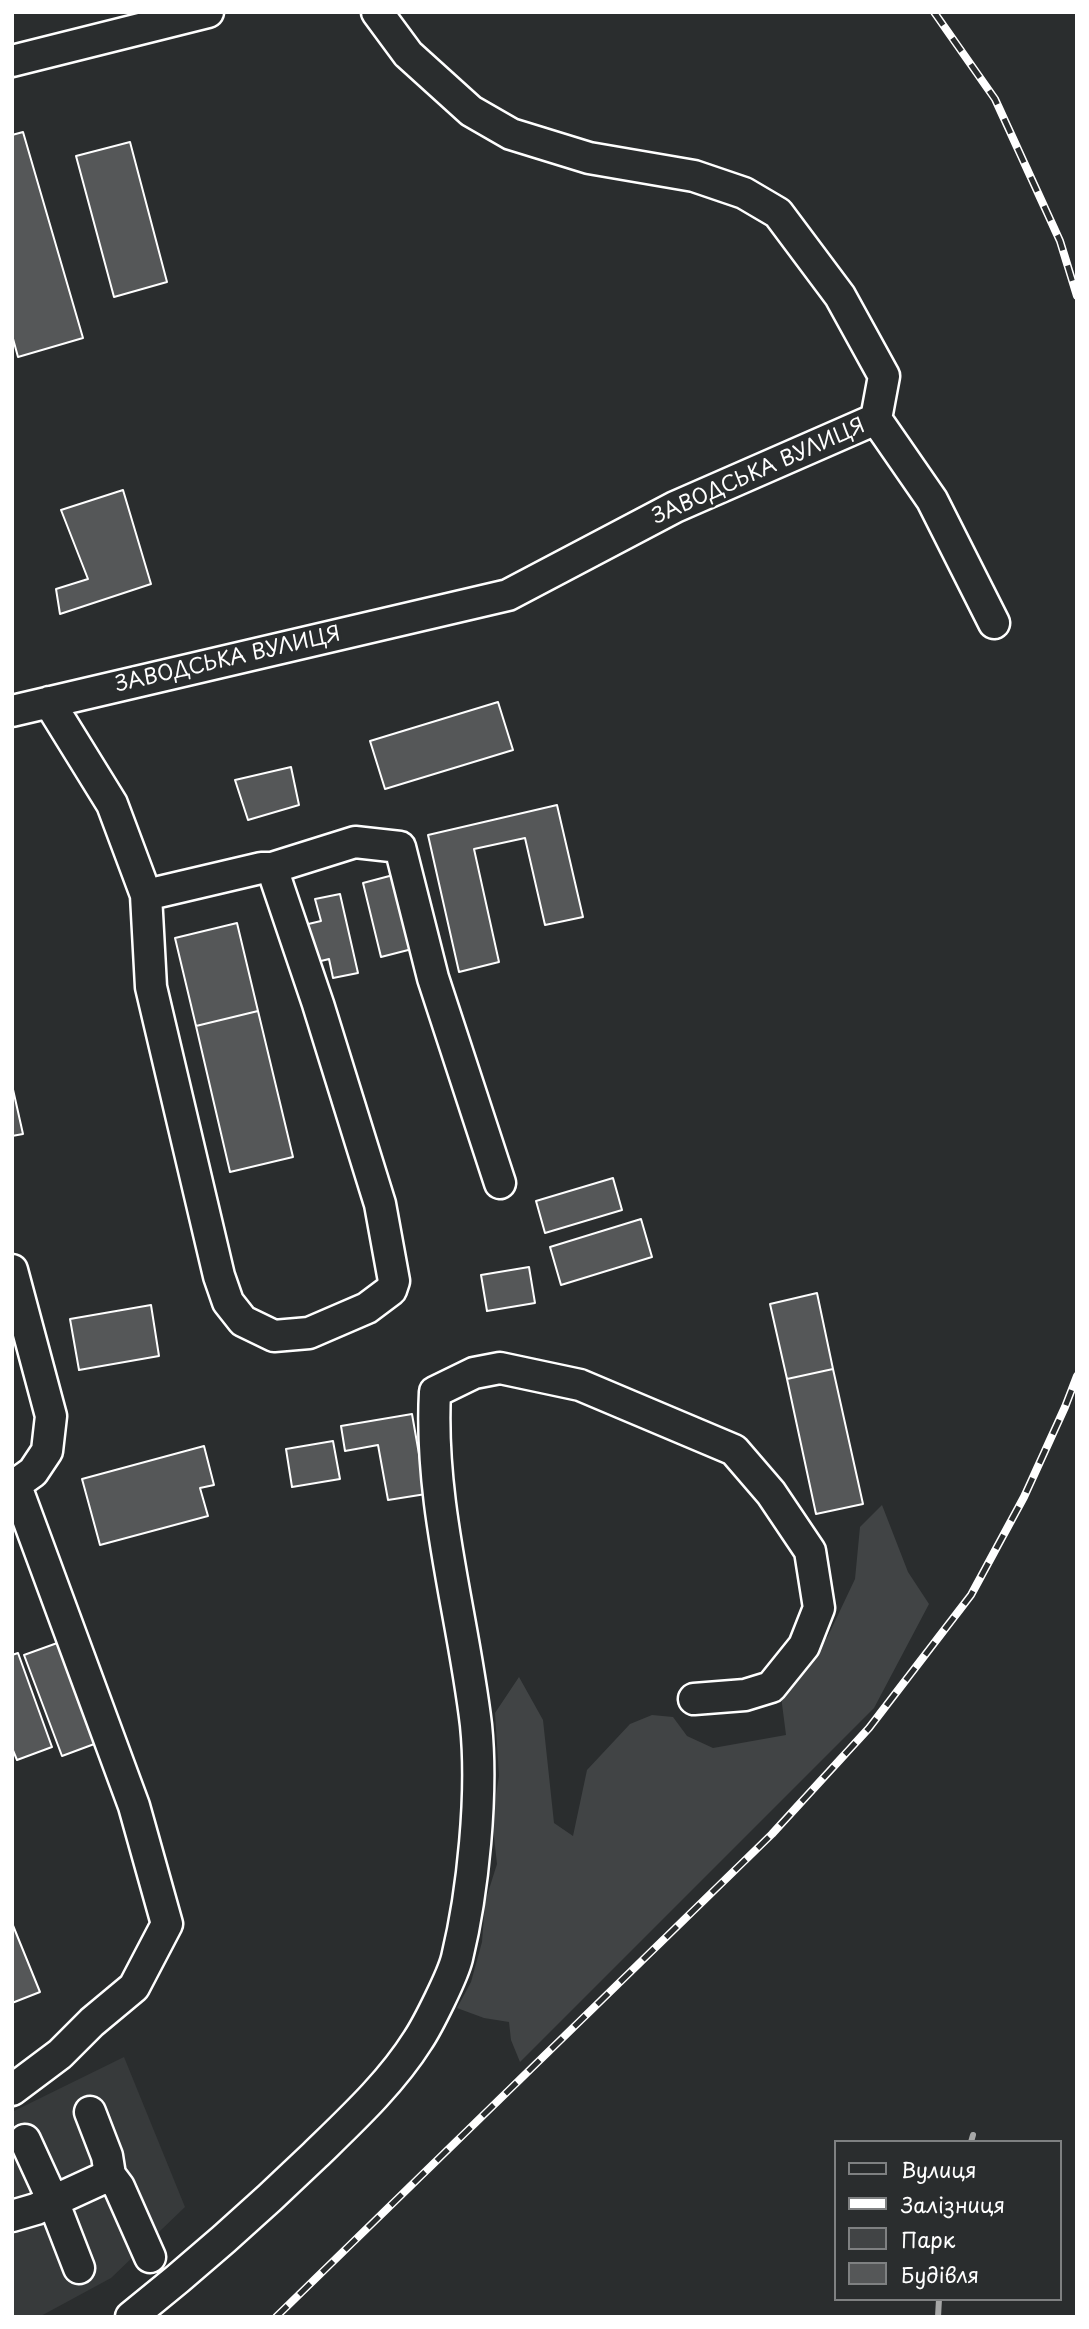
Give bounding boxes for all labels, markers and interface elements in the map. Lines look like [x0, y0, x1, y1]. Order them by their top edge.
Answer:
street label: ЗАВОДСЬКА ВУЛИЦЯ [649, 414, 869, 530]
street label: ЗАВОДСЬКА ВУЛИЦЯ [113, 622, 343, 698]
legend [834, 2140, 1061, 2301]
text: Вулиця [901, 2153, 977, 2185]
text: Залізниця [901, 2188, 1005, 2220]
text: Парк [901, 2223, 955, 2255]
text: Будівля [901, 2258, 979, 2290]

